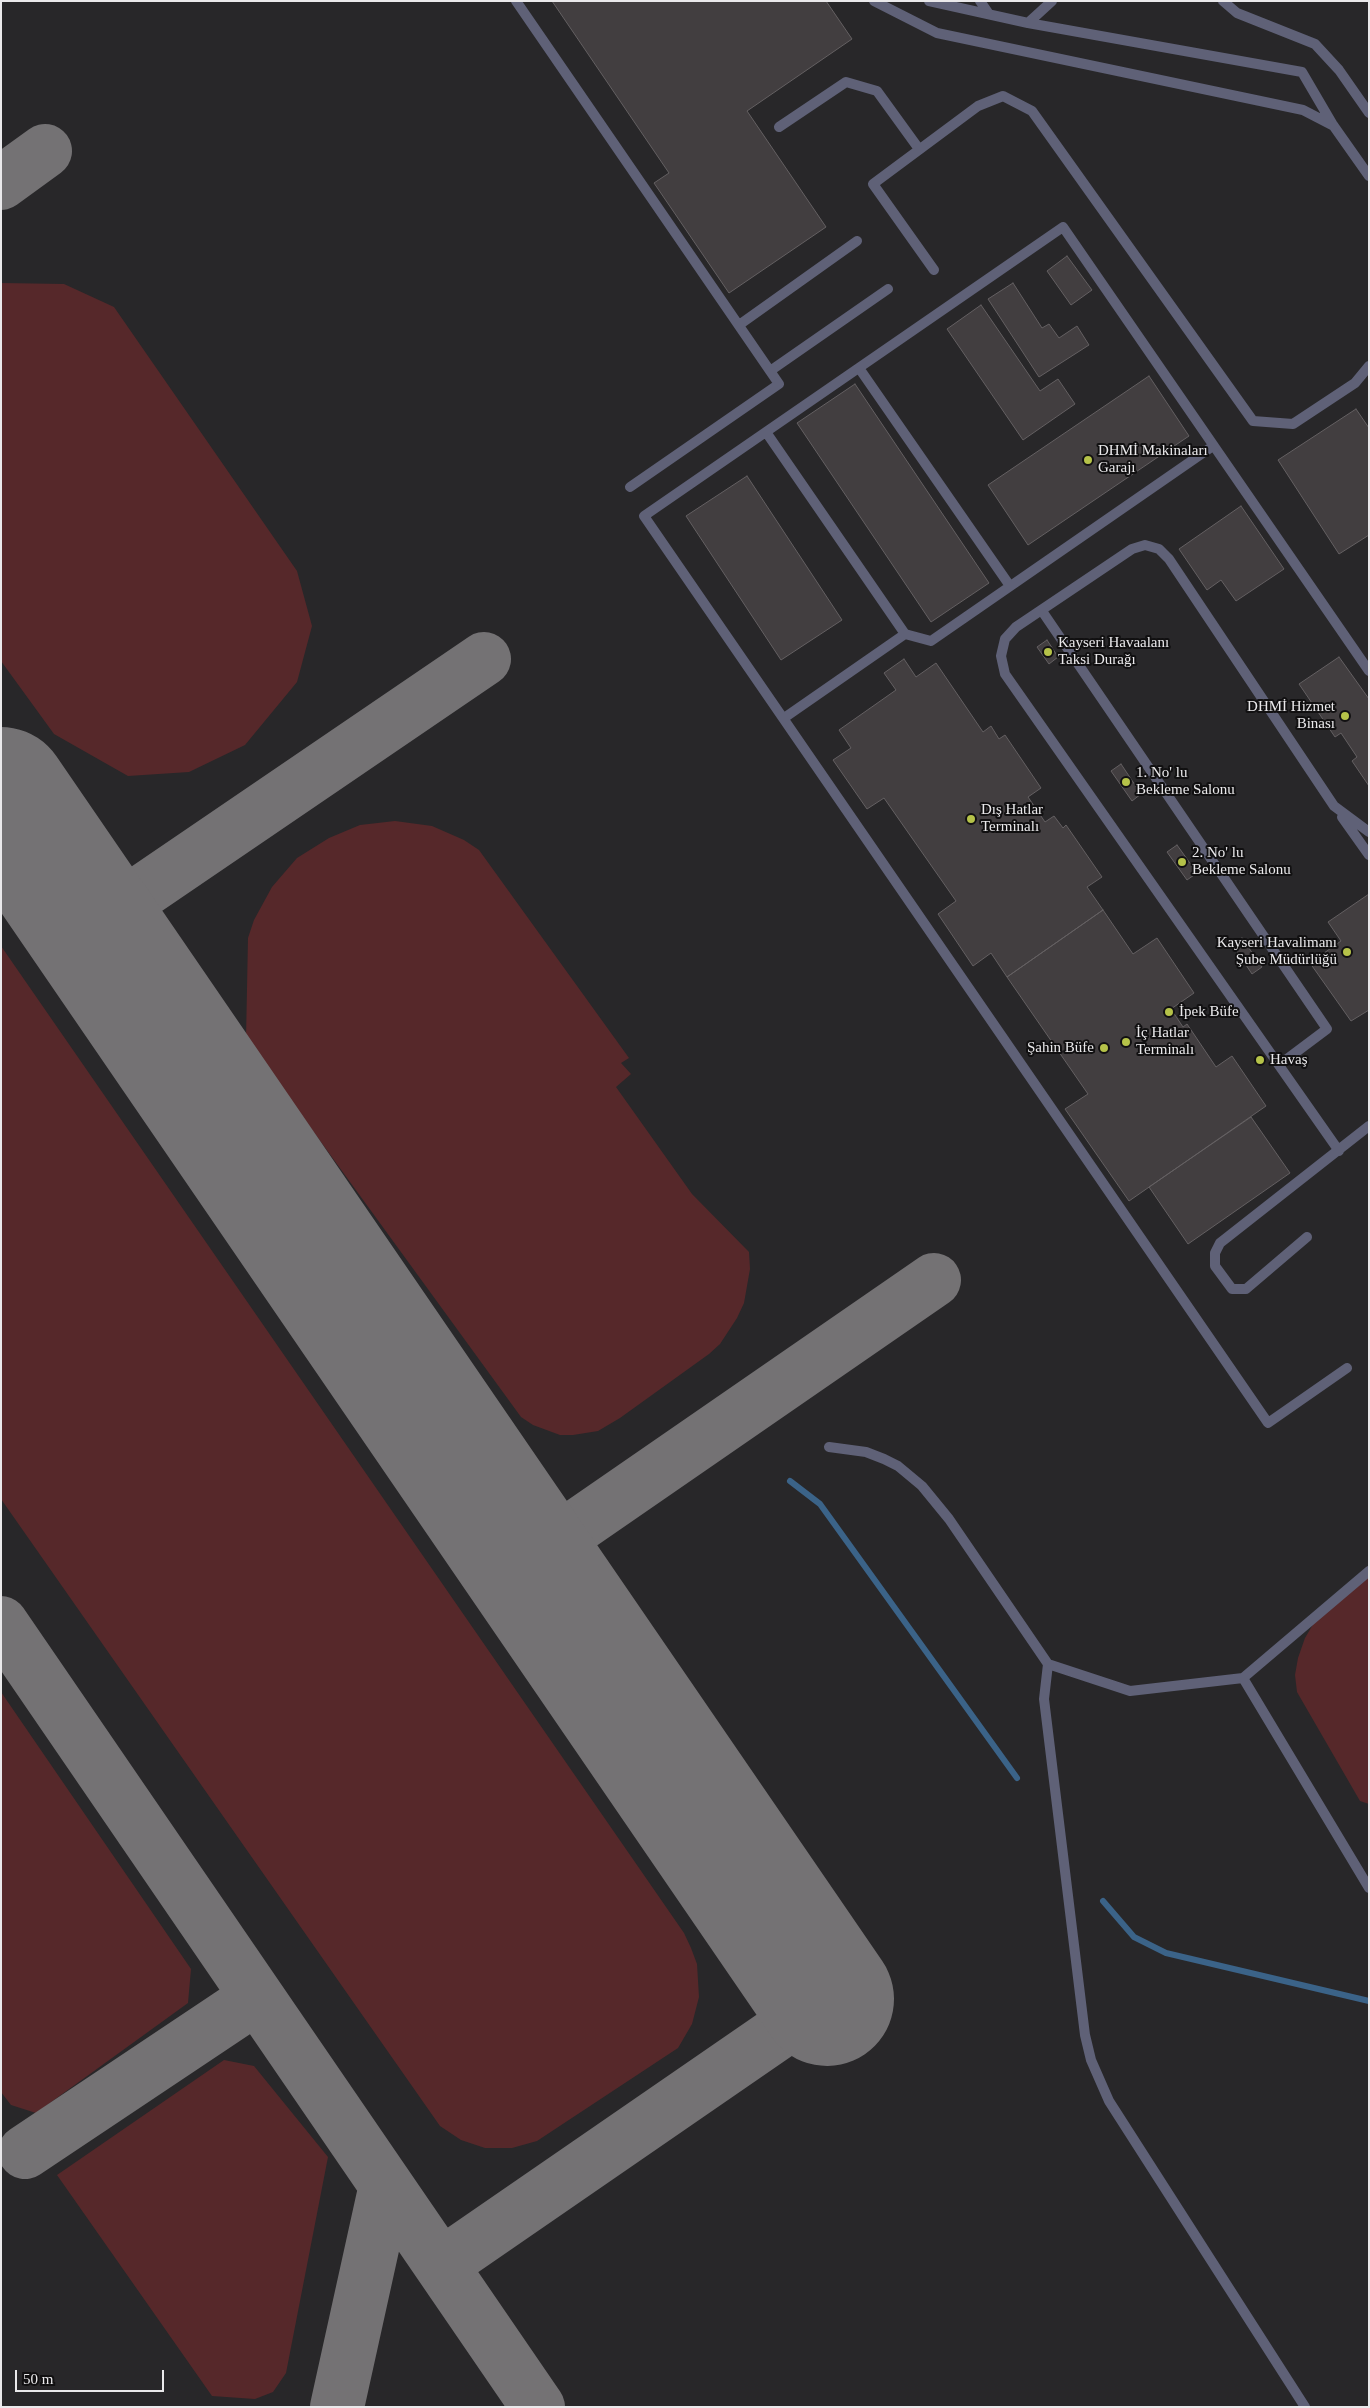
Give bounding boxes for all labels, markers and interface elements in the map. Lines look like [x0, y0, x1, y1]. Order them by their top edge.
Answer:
place label: DHMİ Makinaları Garajı [1098, 442, 1208, 477]
marker: DHMİ Makinaları Garajı [1082, 454, 1094, 466]
place label: Kayseri Havaalanı Taksi Durağı [1058, 634, 1169, 669]
marker: Kayseri Havaalanı Taksi Durağı [1042, 646, 1054, 658]
place label: DHMİ Hizmet Binası [1247, 698, 1335, 733]
marker: DHMİ Hizmet Binası [1339, 710, 1351, 722]
place label: 1. No' lu Bekleme Salonu [1136, 764, 1235, 799]
marker: 1. No' lu Bekleme Salonu [1120, 776, 1132, 788]
place label: Dış Hatlar Terminalı [981, 801, 1043, 836]
marker: Dış Hatlar Terminalı [965, 813, 977, 825]
place label: 2. No' lu Bekleme Salonu [1192, 844, 1291, 879]
marker: 2. No' lu Bekleme Salonu [1176, 856, 1188, 868]
place label: Kayseri Havalimanı Şube Müdürlüğü [1217, 934, 1337, 969]
marker: Kayseri Havalimanı Şube Müdürlüğü [1341, 946, 1353, 958]
place label: İpek Büfe [1179, 1003, 1239, 1021]
marker: İpek Büfe [1163, 1006, 1175, 1018]
place label: İç Hatlar Terminalı [1136, 1024, 1194, 1059]
marker: İç Hatlar Terminalı [1120, 1036, 1132, 1048]
place label: Şahin Büfe [1027, 1039, 1094, 1057]
marker: Şahin Büfe [1098, 1042, 1110, 1054]
place label: Havaş [1270, 1051, 1307, 1069]
marker: Havaş [1254, 1054, 1266, 1066]
scale bar [18, 2360, 166, 2392]
text: 50 m [23, 2371, 53, 2387]

